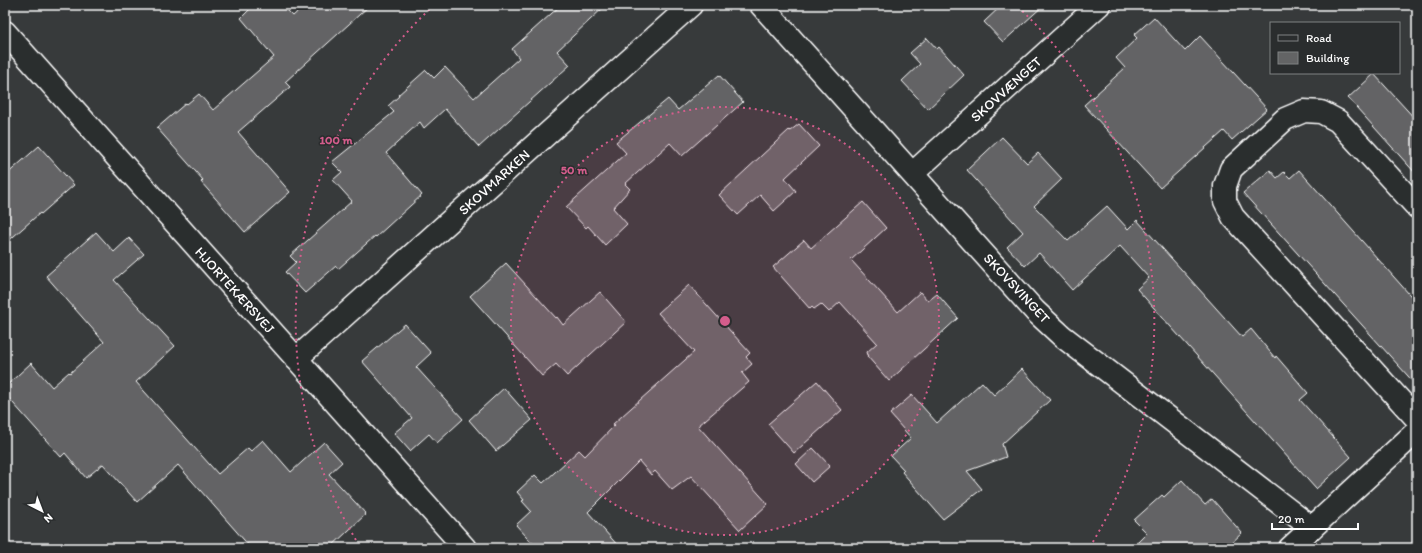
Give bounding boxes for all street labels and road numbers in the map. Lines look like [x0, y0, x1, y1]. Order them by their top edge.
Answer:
street label: SKOVVÆNGET [967, 53, 1045, 126]
street label: SKOVMARKEN [455, 146, 533, 219]
street label: HJORTEKÆRSVEJ [191, 244, 278, 337]
street label: SKOVSVINGET [980, 250, 1053, 327]

